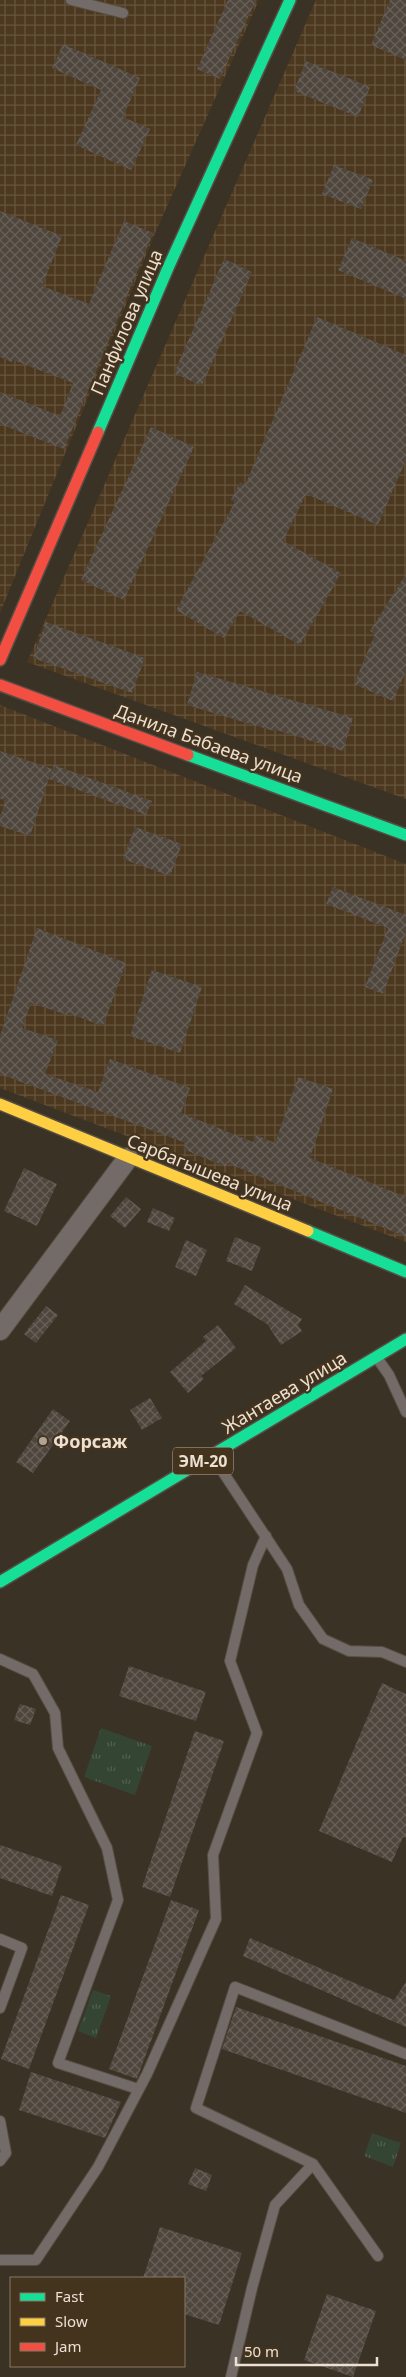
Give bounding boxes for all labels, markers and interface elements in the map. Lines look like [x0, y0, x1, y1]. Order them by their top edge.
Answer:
street label: Панфилова улица [85, 246, 167, 398]
street label: Данила Бабаева улица [112, 698, 306, 788]
street label: Сарбагышева улица [124, 1128, 296, 1216]
street label: Жантаева улица [217, 1345, 351, 1439]
place label: Форсаж [53, 1429, 128, 1453]
marker: Форсаж [37, 1435, 49, 1447]
road number: ЭМ-20 [173, 1448, 233, 1474]
legend [10, 2277, 185, 2367]
text: Fast [55, 2286, 84, 2306]
text: Slow [55, 2311, 88, 2331]
scale bar [236, 2334, 377, 2366]
text: Jam [53, 2336, 82, 2356]
text: 50 m [244, 2341, 279, 2361]

